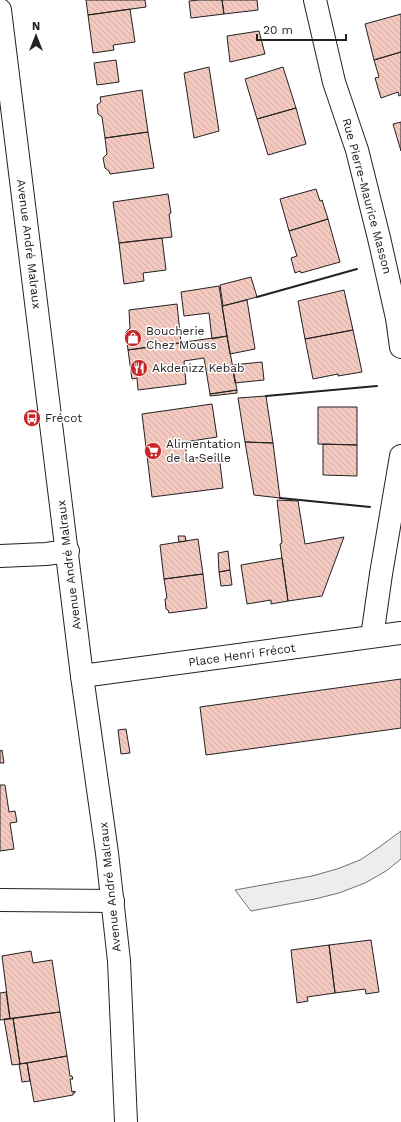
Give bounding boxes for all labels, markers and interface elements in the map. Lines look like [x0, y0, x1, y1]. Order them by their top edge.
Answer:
north arrow [16, 16, 56, 56]
scale bar [257, 16, 346, 42]
text: N [32, 20, 40, 33]
text: 20 m [263, 23, 293, 37]
street label: Rue Pierre-Maurice Masson [339, 117, 395, 275]
street label: Avenue André Malraux [14, 178, 44, 310]
place label: Boucherie Chez Mouss [146, 324, 217, 352]
shop icon: Boucherie Chez Mouss [123, 328, 143, 348]
restaurant icon: Akdenizz Kebab [129, 358, 149, 378]
place label: Akdenizz Kebab [152, 361, 245, 375]
bus stop icon: Frécot [22, 408, 42, 428]
place label: Frécot [45, 411, 82, 425]
place label: Alimentation de la Seille [166, 437, 241, 465]
supermarket icon: Alimentation de la Seille [143, 441, 163, 461]
street label: Avenue André Malraux [54, 499, 84, 631]
street label: Place Henri Frécot [188, 641, 296, 669]
street label: Avenue André Malraux [96, 821, 124, 953]

